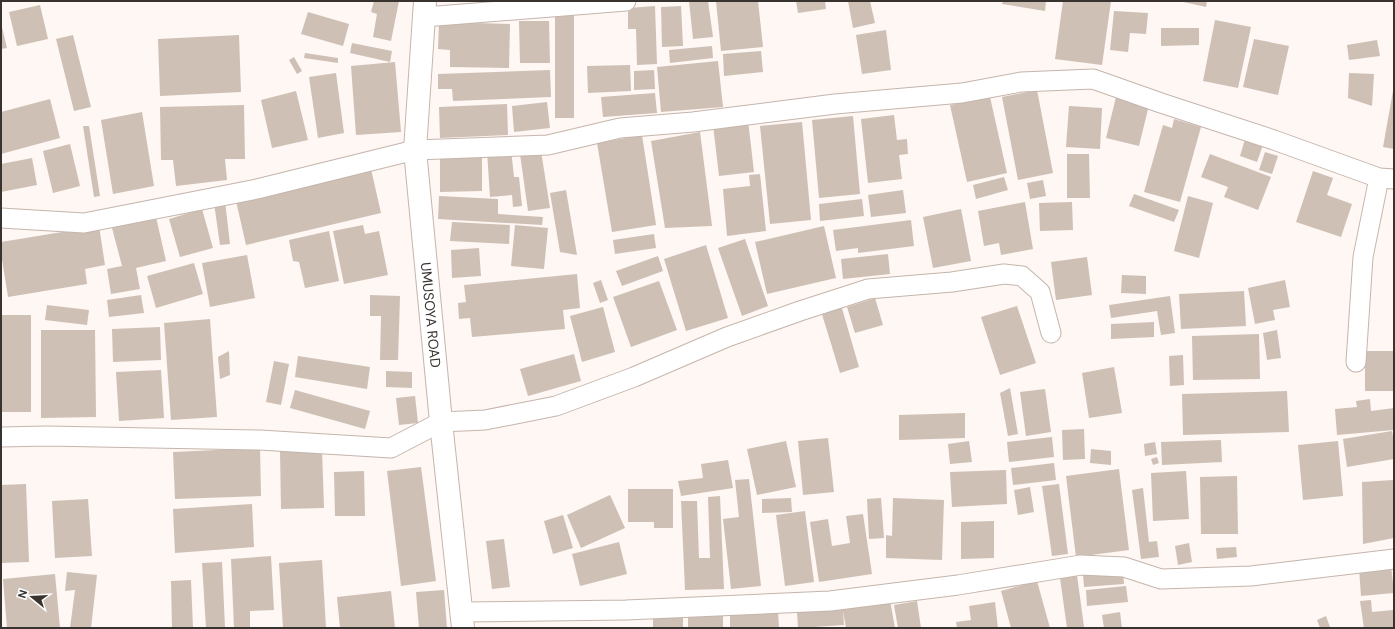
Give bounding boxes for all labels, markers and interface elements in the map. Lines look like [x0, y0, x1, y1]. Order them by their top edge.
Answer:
street label: UMUSOYA ROAD [417, 261, 445, 369]
north arrow [12, 577, 52, 617]
text: N [15, 588, 30, 600]

